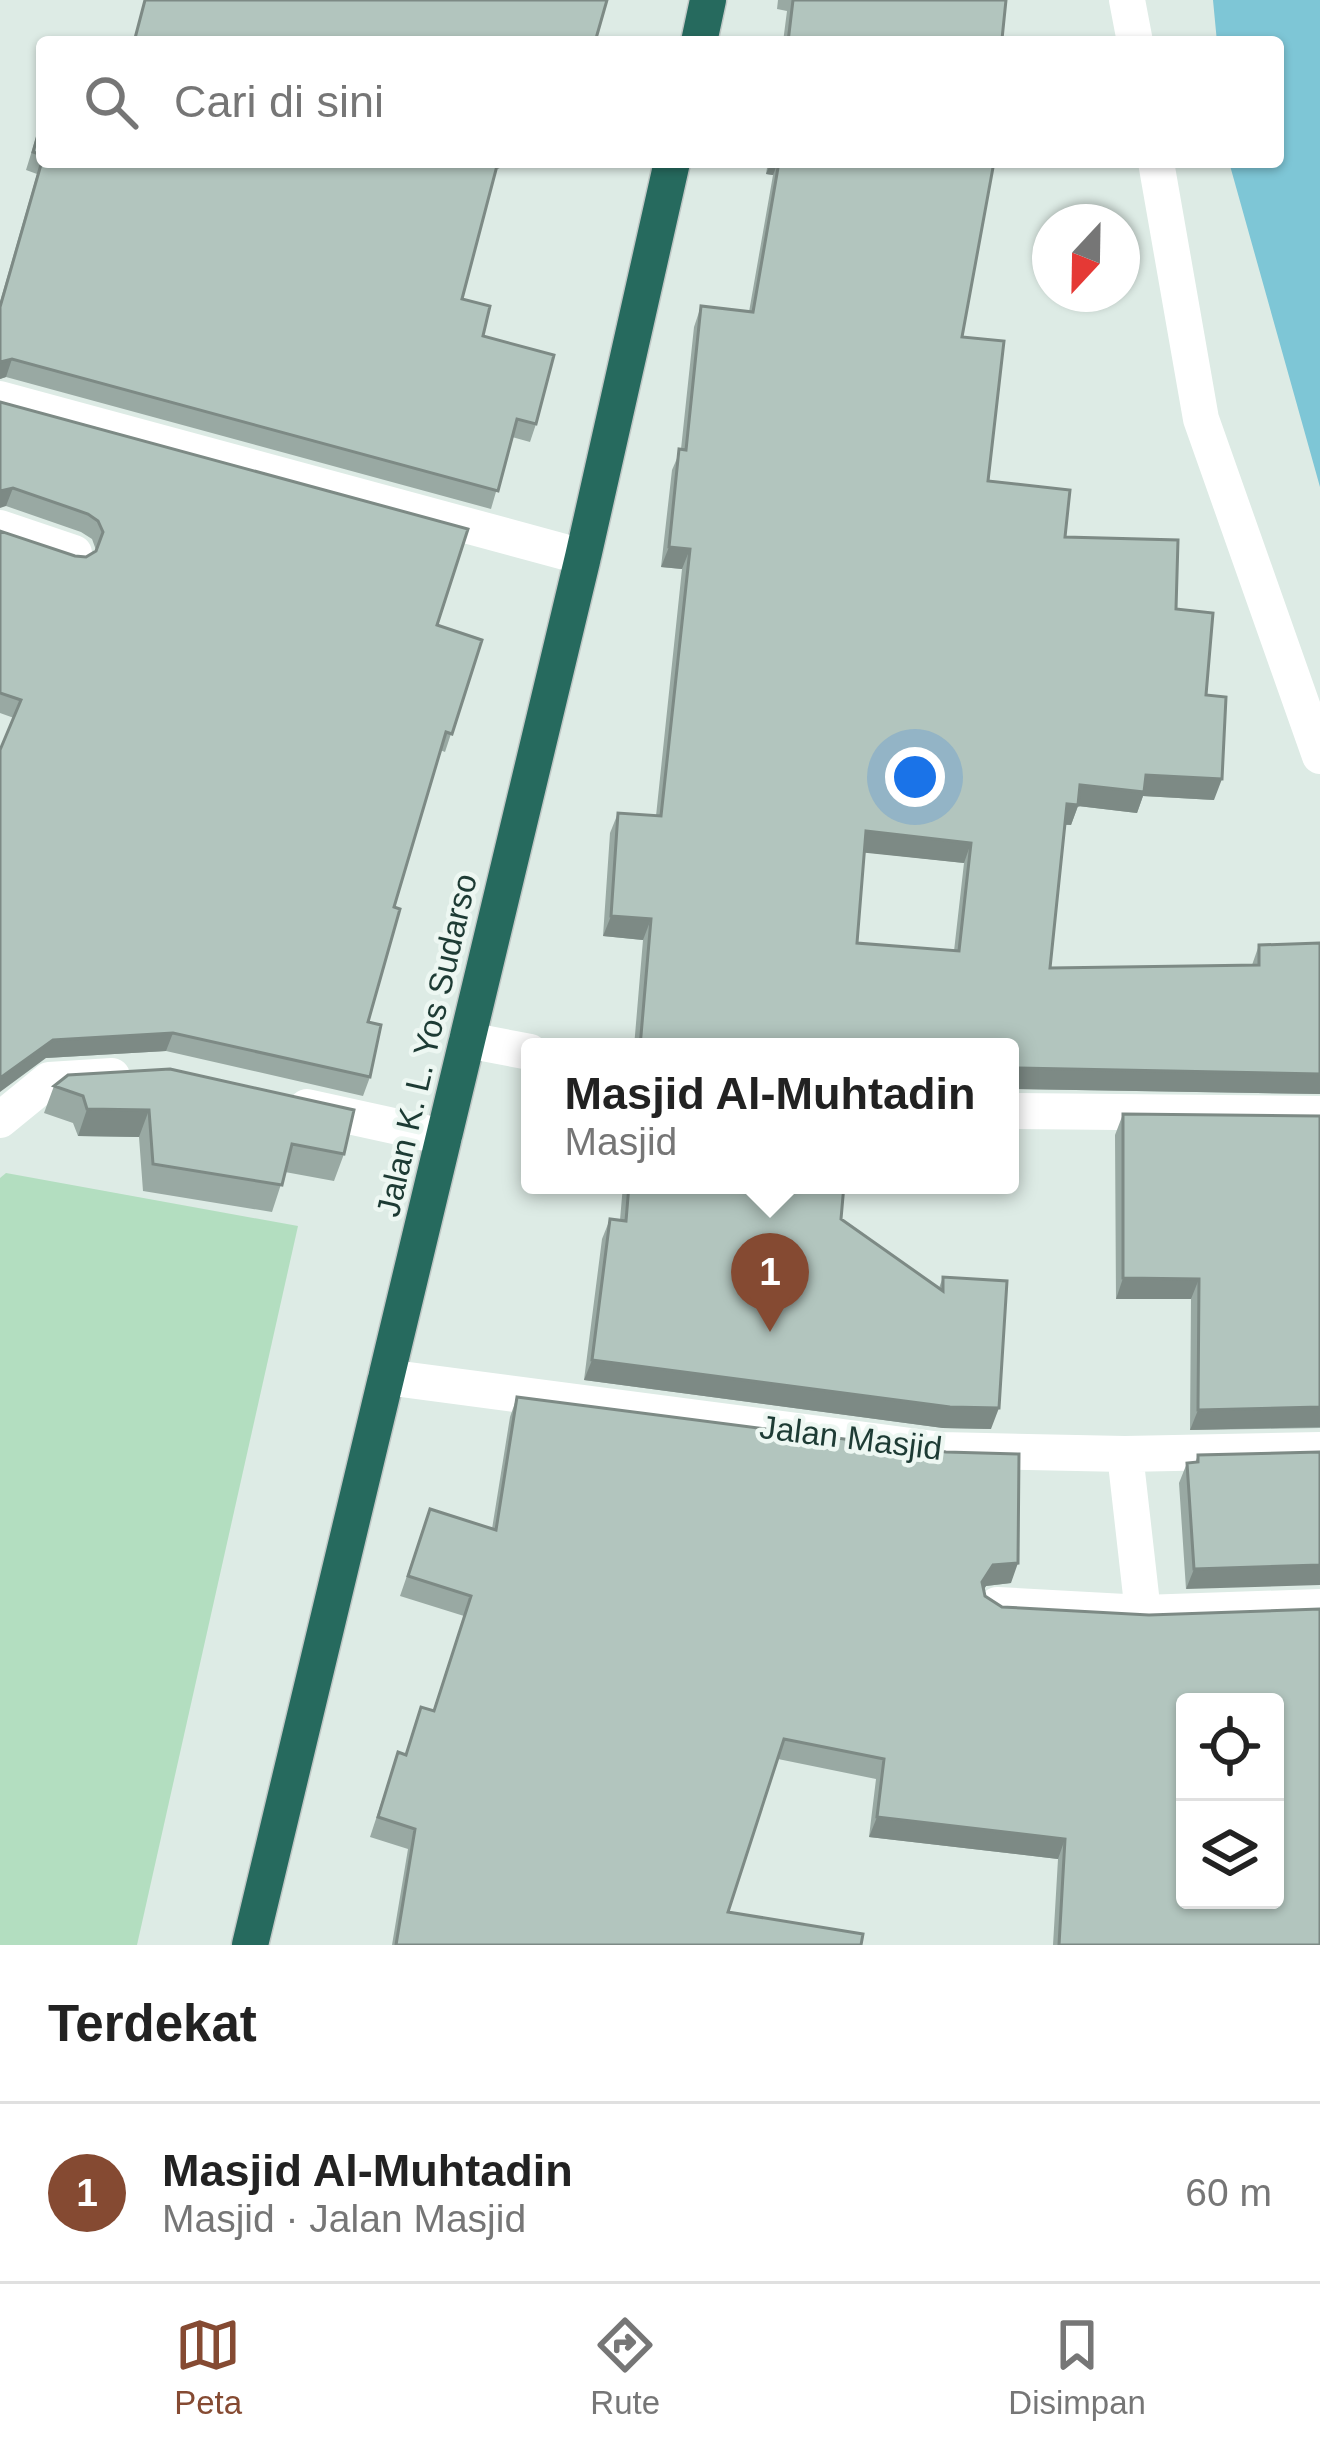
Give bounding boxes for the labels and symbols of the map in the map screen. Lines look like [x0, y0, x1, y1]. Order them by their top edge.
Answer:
north arrow [1032, 204, 1140, 312]
your location [885, 747, 945, 807]
street label: Jalan K. L. Yos Sudarso [369, 870, 484, 1220]
pin: 1 [731, 1233, 809, 1332]
street label: Jalan Masjid [758, 1408, 944, 1467]

